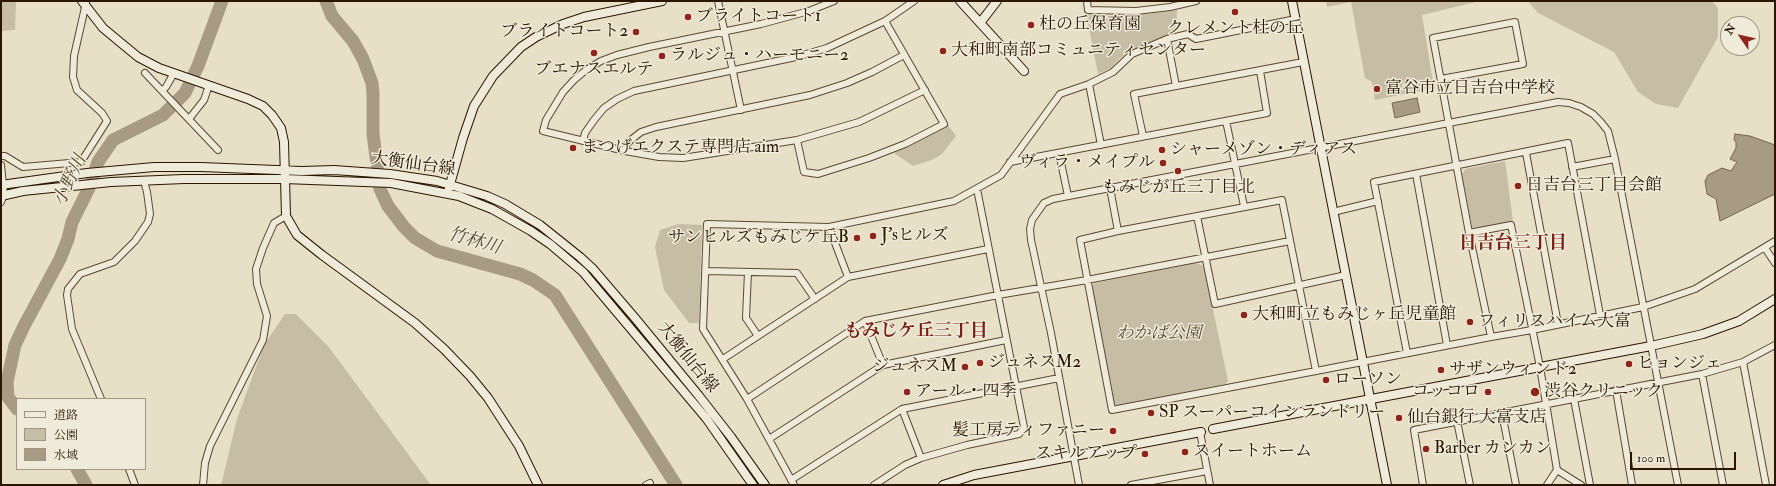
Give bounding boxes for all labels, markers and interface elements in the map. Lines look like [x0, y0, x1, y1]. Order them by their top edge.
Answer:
place label: ブライトコート1 [696, 7, 821, 27]
marker: クレメント杜の丘 [1230, 7, 1240, 17]
marker: ブライトコート1 [683, 12, 693, 22]
place label: 杜の丘保育園 [1039, 15, 1141, 35]
north arrow [1720, 16, 1760, 56]
place label: クレメント杜の丘 [1167, 19, 1303, 39]
marker: 杜の丘保育園 [1026, 20, 1036, 30]
place label: ブライトコート2 [500, 22, 628, 42]
text: N [1722, 22, 1739, 37]
marker: ブライトコート2 [631, 27, 641, 37]
place label: 大和町南部コミュニティセンター [951, 41, 1206, 61]
place label: ラルジュ・ハーモニー2 [670, 46, 849, 66]
marker: 大和町南部コミュニティセンター [938, 46, 948, 56]
marker: ブエナスエルテ [589, 48, 599, 58]
marker: ラルジュ・ハーモニー2 [657, 51, 667, 61]
place label: ブエナスエルテ [535, 60, 653, 80]
place label: 富谷市立日吉台中学校 [1385, 79, 1555, 99]
marker: 富谷市立日吉台中学校 [1372, 84, 1382, 94]
place label: まつげエクステ専門店 aim [581, 138, 779, 158]
place label: シャーメゾン・ディアス [1170, 140, 1357, 160]
marker: まつげエクステ専門店 aim [568, 143, 578, 153]
marker: シャーメゾン・ディアス [1157, 145, 1167, 155]
street label: 大衡仙台線 [369, 149, 457, 181]
water label: 小野川 [50, 152, 92, 210]
place label: ヴィラ・メイプル [1019, 153, 1155, 173]
marker: ヴィラ・メイプル [1158, 158, 1168, 168]
marker: もみじが丘三丁目北 [1173, 166, 1183, 176]
place label: 日吉台三丁目会館 [1526, 176, 1662, 196]
place label: もみじが丘三丁目北 [1102, 178, 1254, 198]
marker: 日吉台三丁目会館 [1513, 181, 1523, 191]
water label: 竹林川 [445, 224, 503, 260]
place label: J'sヒルズ [881, 226, 949, 246]
place label: サンヒルズもみじケ丘B [668, 228, 849, 248]
marker: J'sヒルズ [868, 231, 878, 241]
marker: サンヒルズもみじケ丘B [852, 233, 862, 243]
district label: 日吉台三丁目 [1459, 233, 1567, 255]
place label: 大和町立もみじヶ丘児童館 [1252, 305, 1456, 325]
marker: 大和町立もみじヶ丘児童館 [1239, 310, 1249, 320]
place label: フィリスハイム大富 [1478, 312, 1631, 332]
marker: フィリスハイム大富 [1465, 317, 1475, 327]
street label: 大衡仙台線 [652, 319, 722, 397]
district label: もみじケ丘三丁目 [844, 321, 988, 343]
park label: わかば公園 [1117, 324, 1201, 344]
place label: ジュネスM2 [988, 353, 1081, 373]
place label: ヒョンジェ [1637, 354, 1722, 374]
place label: ジュネスM [873, 357, 957, 377]
marker: ジュネスM2 [975, 358, 985, 368]
marker: ヒョンジェ [1624, 359, 1634, 369]
place label: サザンウィンド2 [1449, 360, 1577, 380]
marker: ジュネスM [960, 362, 970, 372]
marker: サザンウィンド2 [1436, 365, 1446, 375]
place label: ローソン [1334, 370, 1402, 390]
marker: ローソン [1321, 375, 1331, 385]
place label: アール・四季 [915, 382, 1016, 402]
place label: コッコロ [1412, 382, 1480, 402]
place label: 渋谷クリニック [1544, 382, 1663, 402]
marker: 渋谷クリニック [1529, 386, 1541, 398]
marker: アール・四季 [902, 387, 912, 397]
marker: コッコロ [1483, 387, 1493, 397]
legend [16, 398, 146, 470]
place label: SP スーパーコインランドリー [1159, 403, 1385, 423]
text: 道路 [54, 408, 78, 423]
marker: SP スーパーコインランドリー [1146, 408, 1156, 418]
place label: 仙台銀行 大富支店 [1407, 408, 1547, 428]
marker: 仙台銀行 大富支店 [1394, 413, 1404, 423]
place label: 髪工房ティファニー [952, 421, 1105, 441]
marker: 髪工房ティファニー [1108, 426, 1118, 436]
text: 公園 [54, 428, 78, 443]
place label: Barber カンカン [1434, 439, 1552, 459]
place label: スイートホーム [1193, 442, 1312, 462]
place label: スキルアップ [1035, 444, 1137, 464]
marker: Barber カンカン [1421, 444, 1431, 454]
scale bar [1632, 444, 1738, 470]
marker: スイートホーム [1180, 447, 1190, 457]
text: 水域 [54, 448, 78, 463]
marker: スキルアップ [1140, 449, 1150, 459]
text: 100 m [1637, 451, 1665, 466]

